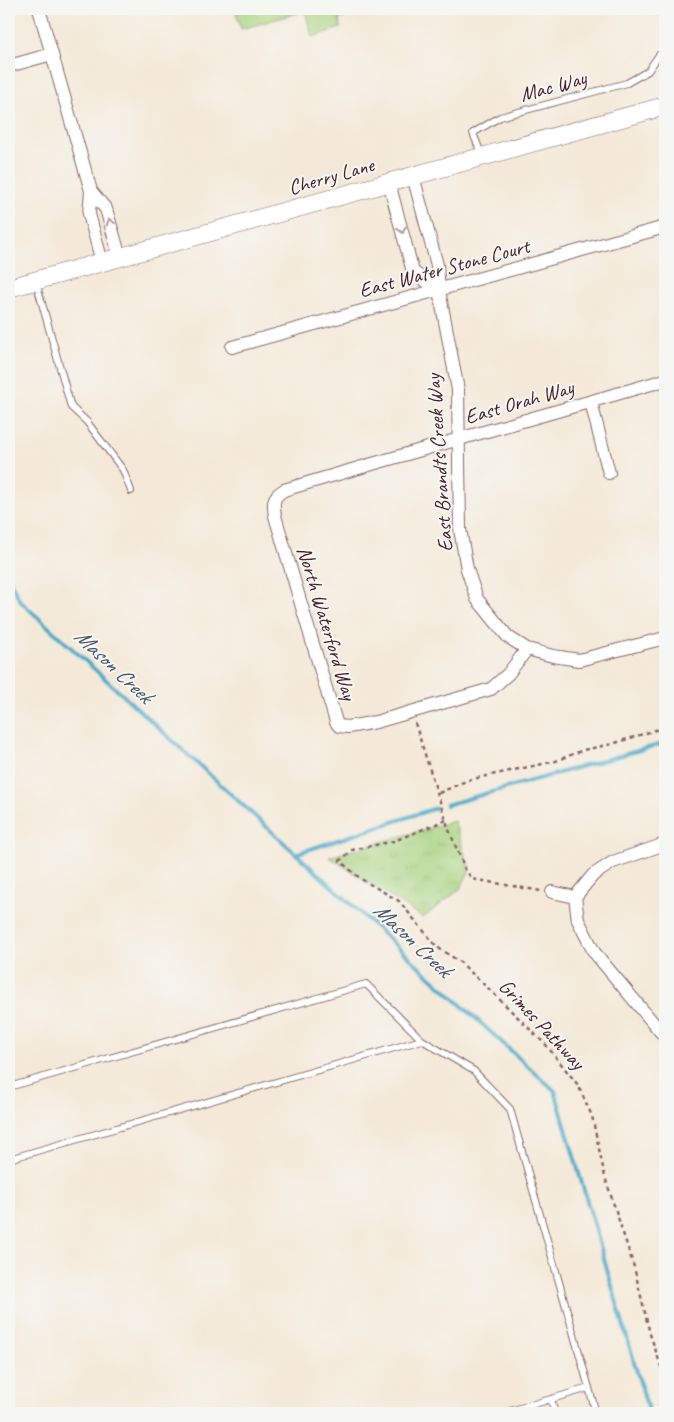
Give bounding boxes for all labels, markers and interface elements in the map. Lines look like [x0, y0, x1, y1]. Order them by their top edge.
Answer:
street label: Mac Way [517, 64, 591, 107]
street label: Cherry Lane [285, 151, 378, 201]
one-way arrow [105, 218, 115, 226]
one-way arrow [396, 225, 406, 234]
street label: East Water Stone Court [356, 232, 534, 303]
street label: East Brandts Creek Way [420, 371, 458, 553]
street label: East Orah Way [462, 374, 578, 430]
street label: North Waterford Way [291, 543, 363, 705]
water label: Mason Creek [68, 622, 161, 712]
water label: Mason Creek [367, 896, 460, 986]
street label: Grimes Pathway [493, 973, 592, 1076]

